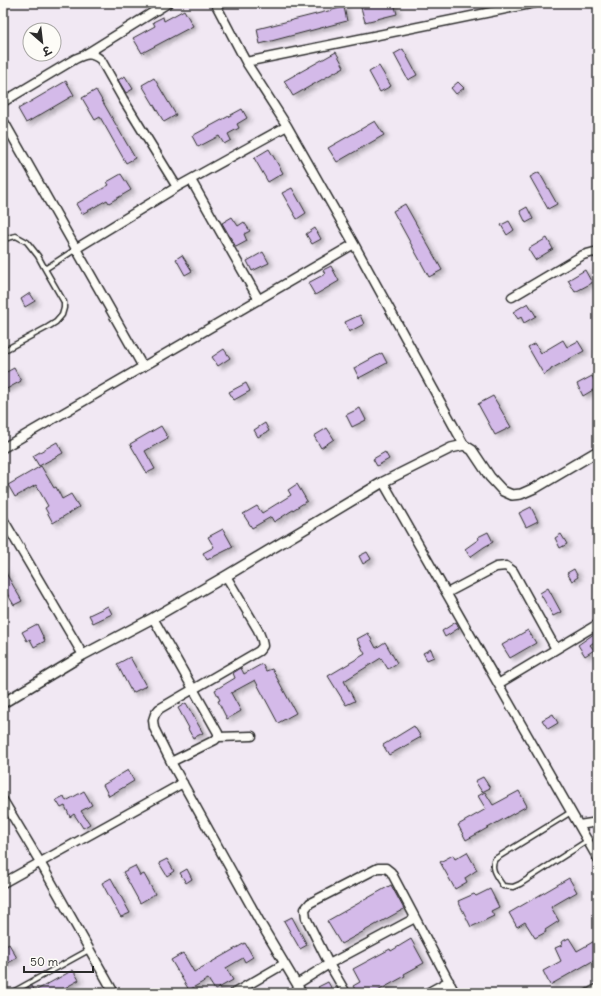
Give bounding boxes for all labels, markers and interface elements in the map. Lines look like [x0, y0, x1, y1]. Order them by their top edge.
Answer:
north arrow [22, 22, 62, 62]
text: उ [39, 42, 54, 60]
scale bar [24, 948, 93, 974]
text: 50 m [30, 954, 59, 969]

